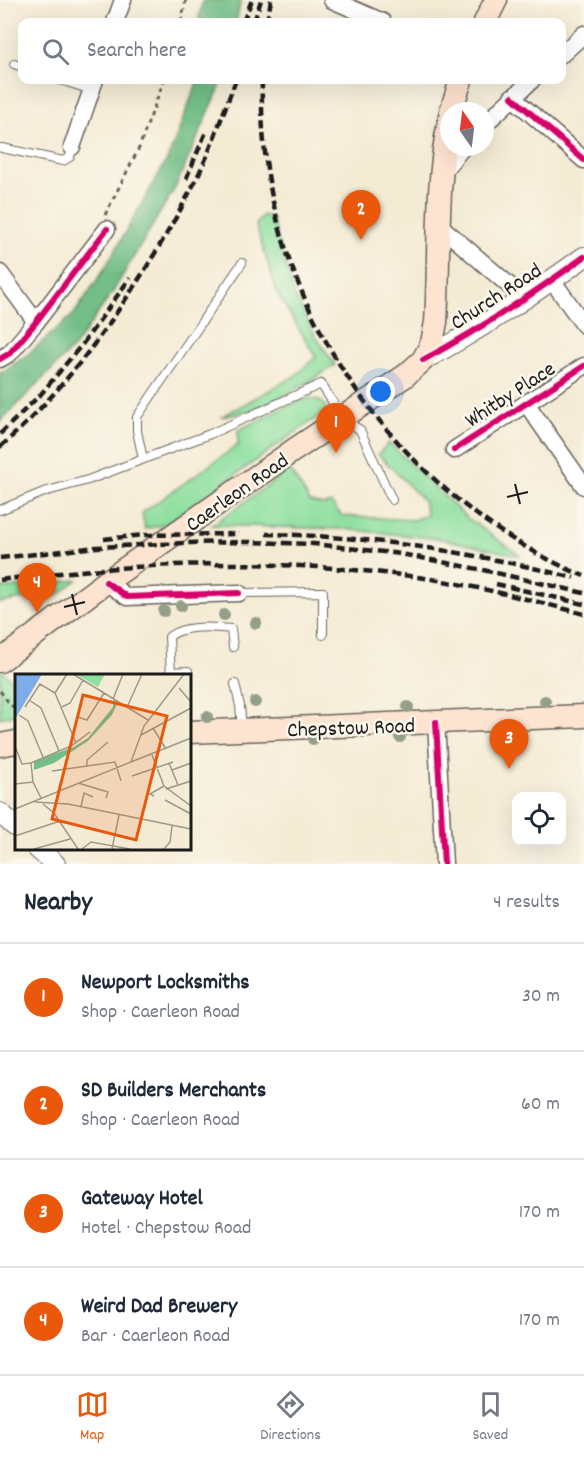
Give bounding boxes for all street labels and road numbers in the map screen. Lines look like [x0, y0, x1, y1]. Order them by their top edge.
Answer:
street label: Church Road [445, 257, 549, 339]
street label: Whitby Place [460, 355, 562, 437]
street label: Caerleon Road [180, 447, 296, 541]
street label: Chepstow Road [286, 712, 416, 747]

